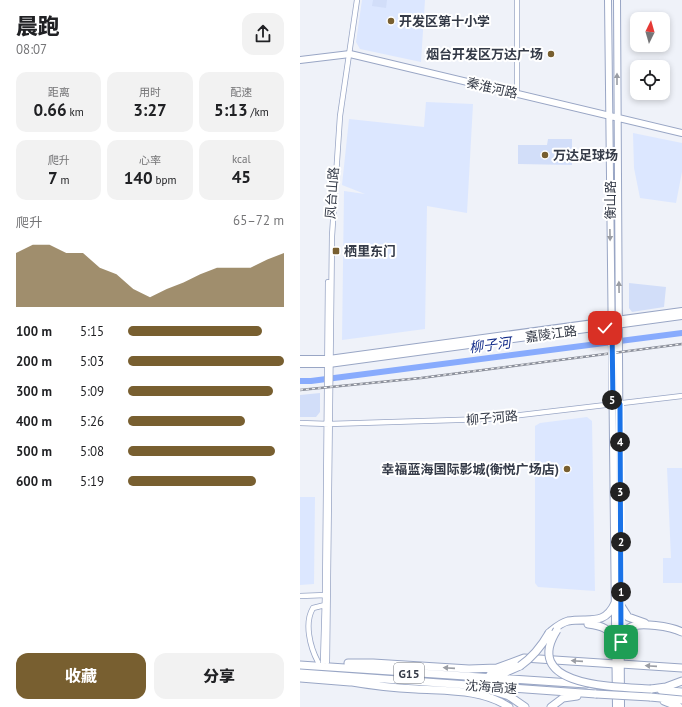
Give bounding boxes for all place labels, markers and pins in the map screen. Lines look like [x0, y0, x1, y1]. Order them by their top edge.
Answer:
place label: 开发区第十小学 [399, 13, 490, 30]
marker: 开发区第十小学 [386, 16, 396, 26]
place label: 烟台开发区万达广场 [426, 46, 543, 63]
marker: 烟台开发区万达广场 [546, 49, 556, 59]
place label: 万达足球场 [553, 147, 618, 164]
marker: 万达足球场 [540, 150, 550, 160]
place label: 栖里东门 [344, 243, 396, 260]
marker: 栖里东门 [331, 246, 341, 256]
pin [588, 311, 622, 345]
pin: 5 [602, 390, 622, 410]
pin: 4 [610, 432, 630, 452]
place label: 幸福蓝海国际影城(衡悦广场店) [381, 461, 559, 478]
marker: 幸福蓝海国际影城(衡悦广场店) [562, 464, 572, 474]
pin: 3 [610, 482, 630, 502]
pin: 2 [611, 532, 631, 552]
pin: 1 [611, 582, 631, 602]
pin [604, 625, 638, 659]

